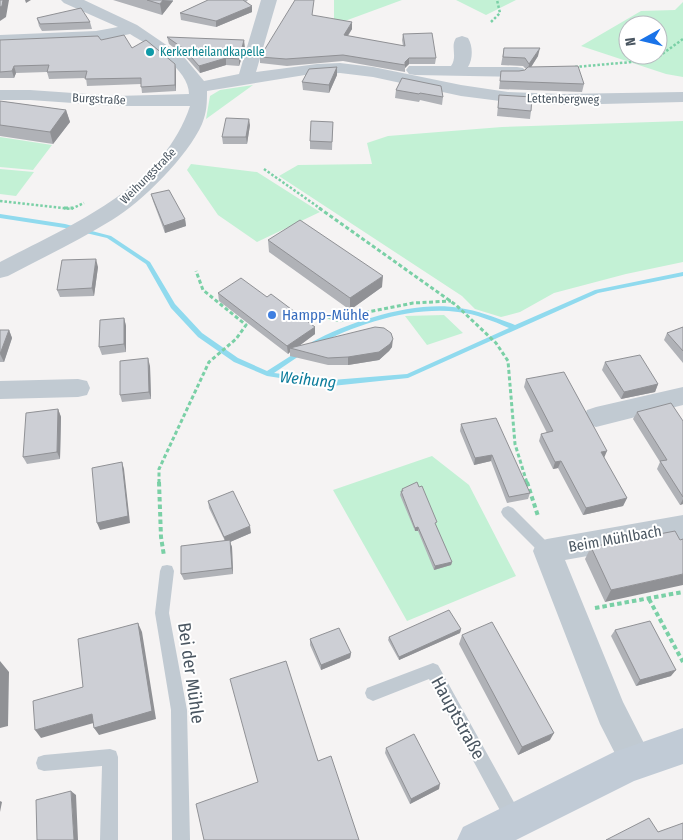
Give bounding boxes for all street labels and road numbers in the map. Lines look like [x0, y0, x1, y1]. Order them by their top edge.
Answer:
street label: Burgstraße [72, 91, 126, 107]
street label: Lettenbergweg [527, 91, 600, 107]
street label: Weihungstraße [117, 145, 179, 207]
street label: Beim Mühlbach [567, 522, 663, 556]
street label: Bei der Mühle [173, 621, 209, 725]
street label: Hauptstraße [426, 673, 490, 763]

